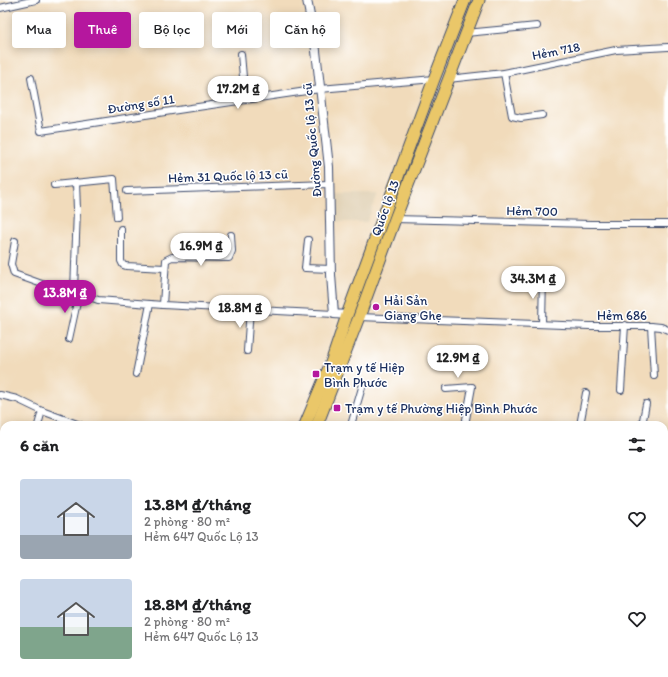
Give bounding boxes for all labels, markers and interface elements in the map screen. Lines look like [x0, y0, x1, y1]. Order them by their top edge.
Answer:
chip: Mua [12, 12, 66, 48]
chip: Thuê [74, 12, 131, 48]
chip: Bộ lọc [139, 12, 204, 48]
chip: Mới [212, 12, 262, 48]
chip: Căn hộ [270, 12, 340, 48]
street label: Hẻm 718 [531, 39, 581, 63]
pin: 17.2M ₫ [201, 76, 275, 110]
text: 17.2M ₫ [216, 81, 260, 96]
street label: Đường Quốc lộ 13 cũ [300, 82, 324, 198]
street label: Đường số 11 [106, 91, 176, 117]
street label: Hẻm 31 Quốc lộ 13 cũ [168, 166, 288, 186]
street label: Quốc lộ 13 [368, 178, 402, 238]
street label: Hẻm 700 [506, 203, 558, 219]
pin: 16.9M ₫ [164, 233, 238, 267]
text: 16.9M ₫ [179, 238, 223, 253]
pin: 34.3M ₫ [496, 266, 570, 300]
text: 34.3M ₫ [510, 271, 556, 286]
pin: 13.8M ₫ [28, 280, 102, 314]
text: 13.8M ₫ [43, 285, 87, 300]
place label: Hải Sản Giang Ghẹ [384, 293, 442, 323]
pin: 18.8M ₫ [203, 295, 277, 329]
text: 18.8M ₫ [218, 300, 262, 315]
marker: Hải Sản Giang Ghẹ [371, 302, 381, 312]
street label: Hẻm 686 [597, 308, 647, 323]
pin: 12.9M ₫ [421, 345, 495, 379]
text: 12.9M ₫ [436, 350, 480, 365]
place label: Trạm y tế Hiệp Bình Phước [324, 360, 405, 390]
marker: Trạm y tế Hiệp Bình Phước [311, 369, 321, 379]
place label: Trạm y tế Phường Hiệp Bình Phước [345, 401, 538, 416]
marker: Trạm y tế Phường Hiệp Bình Phước [332, 403, 342, 413]
icon: filters [626, 434, 648, 456]
text: 6 căn [20, 435, 59, 455]
text: 13.8M ₫/tháng [144, 494, 251, 514]
icon: home [52, 495, 100, 543]
icon: heart [626, 508, 648, 530]
text: 2 phòng · 80 m² [144, 514, 230, 529]
text: Hẻm 647 Quốc Lộ 13 [144, 529, 259, 544]
text: 18.8M ₫/tháng [144, 594, 251, 614]
icon: home [52, 595, 100, 643]
icon: heart [626, 608, 648, 630]
text: 2 phòng · 80 m² [144, 614, 230, 629]
text: Hẻm 647 Quốc Lộ 13 [144, 629, 259, 644]

